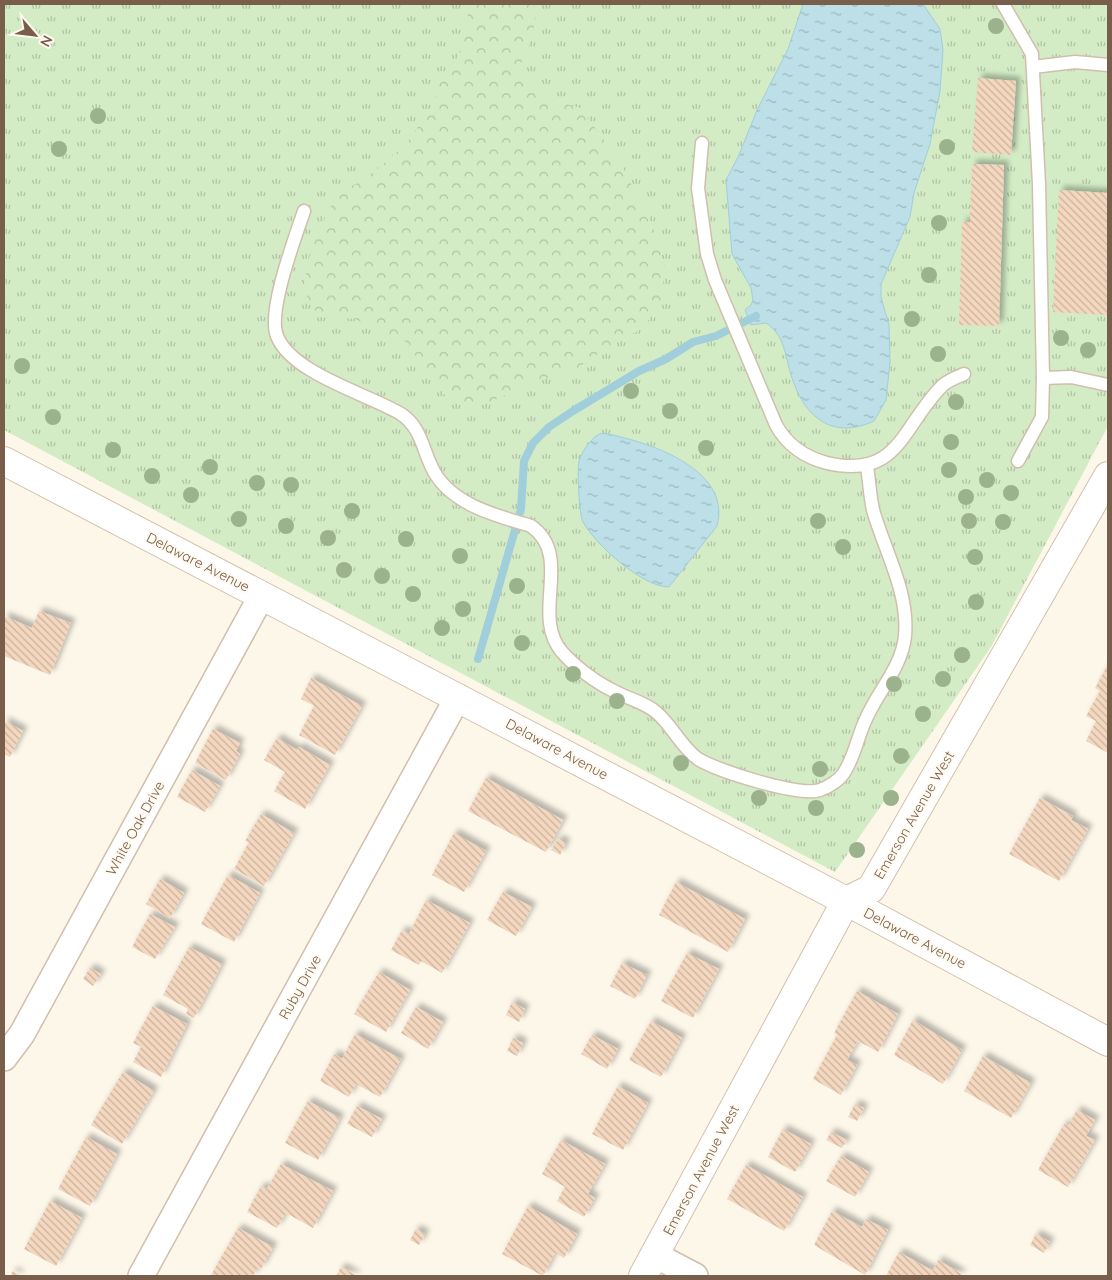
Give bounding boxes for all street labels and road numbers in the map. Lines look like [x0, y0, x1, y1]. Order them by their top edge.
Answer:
street label: Delaware Avenue [143, 528, 253, 596]
street label: Delaware Avenue [503, 714, 611, 784]
street label: Emerson Avenue West [870, 747, 958, 882]
street label: White Oak Drive [102, 778, 168, 878]
street label: Delaware Avenue [861, 903, 969, 973]
street label: Ruby Drive [275, 951, 325, 1022]
street label: Emerson Avenue West [659, 1101, 743, 1238]

